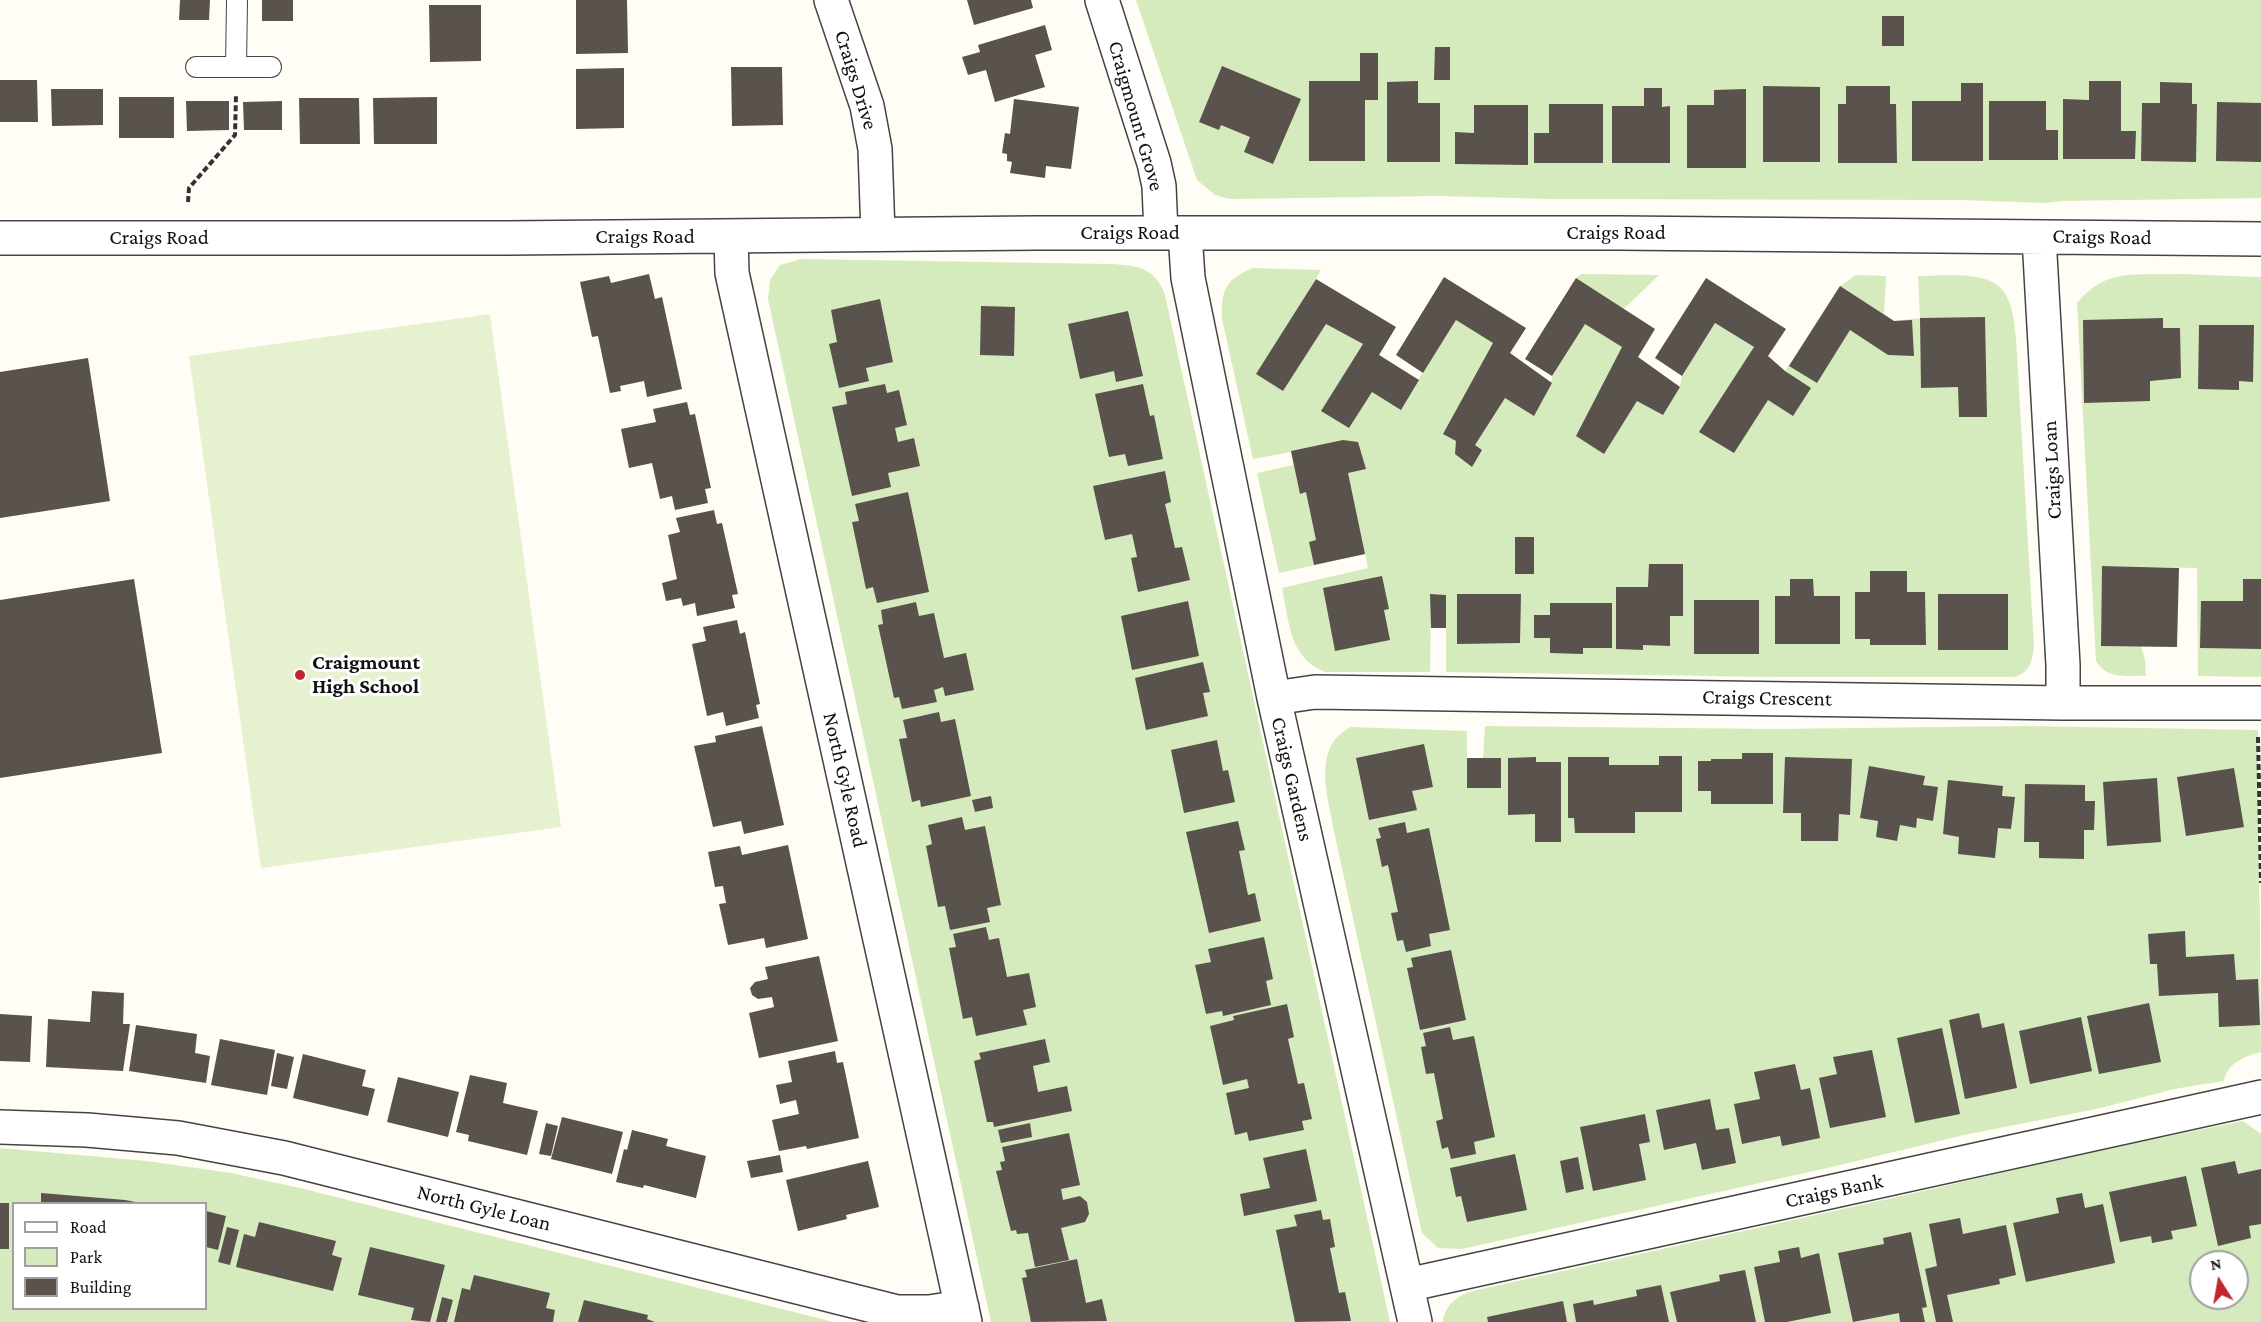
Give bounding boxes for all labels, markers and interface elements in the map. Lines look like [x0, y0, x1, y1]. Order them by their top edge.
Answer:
street label: Craigs Drive [829, 27, 883, 133]
street label: Craigmount Grove [1103, 38, 1169, 194]
street label: Craigs Road [1080, 220, 1180, 246]
street label: Craigs Road [1566, 220, 1666, 246]
street label: Craigs Road [595, 224, 695, 250]
street label: Craigs Road [2052, 224, 2152, 250]
street label: Craigs Road [109, 225, 209, 251]
street label: Craigs Loan [2037, 420, 2067, 520]
place label: Craigmount High School [312, 650, 420, 700]
marker: Craigmount High School [293, 668, 307, 682]
street label: Craigs Crescent [1702, 684, 1832, 712]
street label: North Gyle Road [817, 710, 873, 850]
street label: Craigs Gardens [1265, 714, 1319, 844]
street label: Craigs Bank [1783, 1168, 1885, 1214]
street label: North Gyle Loan [414, 1179, 554, 1237]
legend [12, 1202, 207, 1310]
text: Road [70, 1217, 107, 1237]
text: Park [70, 1247, 102, 1267]
north arrow [2189, 1250, 2249, 1310]
text: N [2209, 1254, 2223, 1273]
text: Building [70, 1277, 131, 1297]

